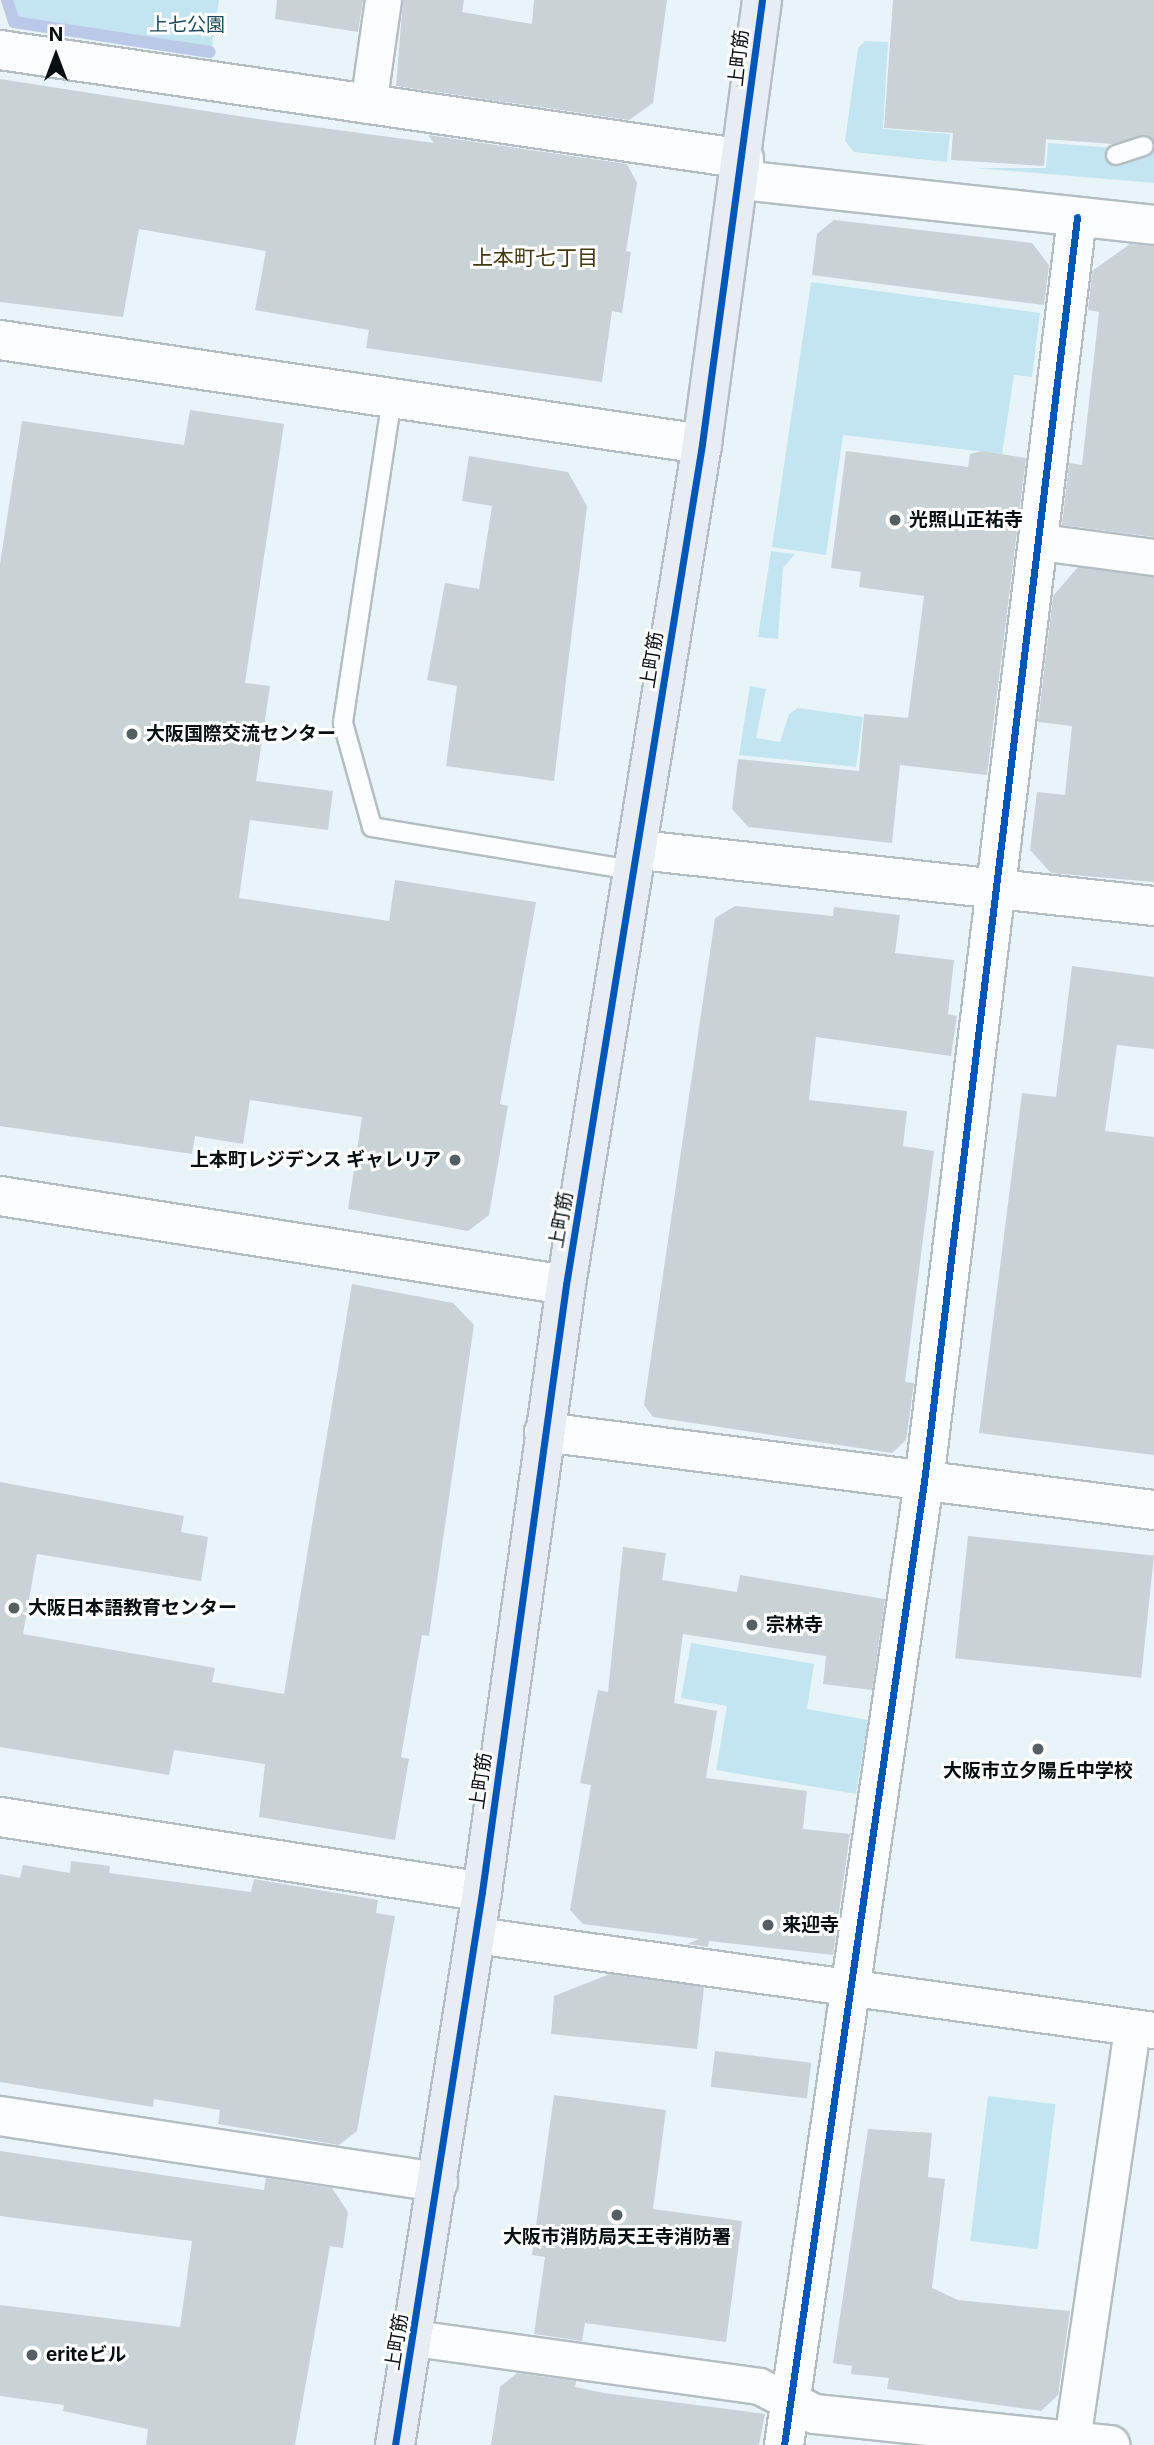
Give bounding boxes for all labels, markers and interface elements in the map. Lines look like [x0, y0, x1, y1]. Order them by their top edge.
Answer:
park label: 上七公園 [149, 14, 225, 36]
north arrow [21, 21, 91, 91]
text: N [49, 23, 63, 46]
street label: 上町筋 [725, 28, 753, 88]
district label: 上本町七丁目 [472, 245, 598, 271]
place label: 光照山正祐寺 [909, 509, 1023, 531]
marker: 光照山正祐寺 [887, 512, 903, 528]
street label: 上町筋 [636, 630, 668, 690]
place label: 大阪国際交流センター [146, 723, 336, 745]
marker: 大阪国際交流センター [124, 726, 140, 742]
place label: 上本町レジデンス ギャレリア [190, 1149, 441, 1171]
marker: 上本町レジデンス ギャレリア [447, 1152, 463, 1168]
street label: 上町筋 [545, 1190, 577, 1250]
place label: 大阪日本語教育センター [28, 1597, 237, 1619]
marker: 大阪日本語教育センター [6, 1600, 22, 1616]
place label: 宗林寺 [766, 1614, 823, 1636]
marker: 宗林寺 [744, 1617, 760, 1633]
marker: 大阪市立夕陽丘中学校 [1030, 1741, 1046, 1757]
street label: 上町筋 [466, 1751, 496, 1811]
place label: 大阪市立夕陽丘中学校 [943, 1760, 1133, 1782]
place label: 来迎寺 [782, 1914, 839, 1936]
marker: 来迎寺 [760, 1917, 776, 1933]
marker: 大阪市消防局天王寺消防署 [609, 2207, 625, 2223]
place label: 大阪市消防局天王寺消防署 [503, 2226, 731, 2248]
street label: 上町筋 [381, 2312, 413, 2372]
place label: eriteビル [46, 2344, 126, 2366]
marker: eriteビル [24, 2347, 40, 2363]

